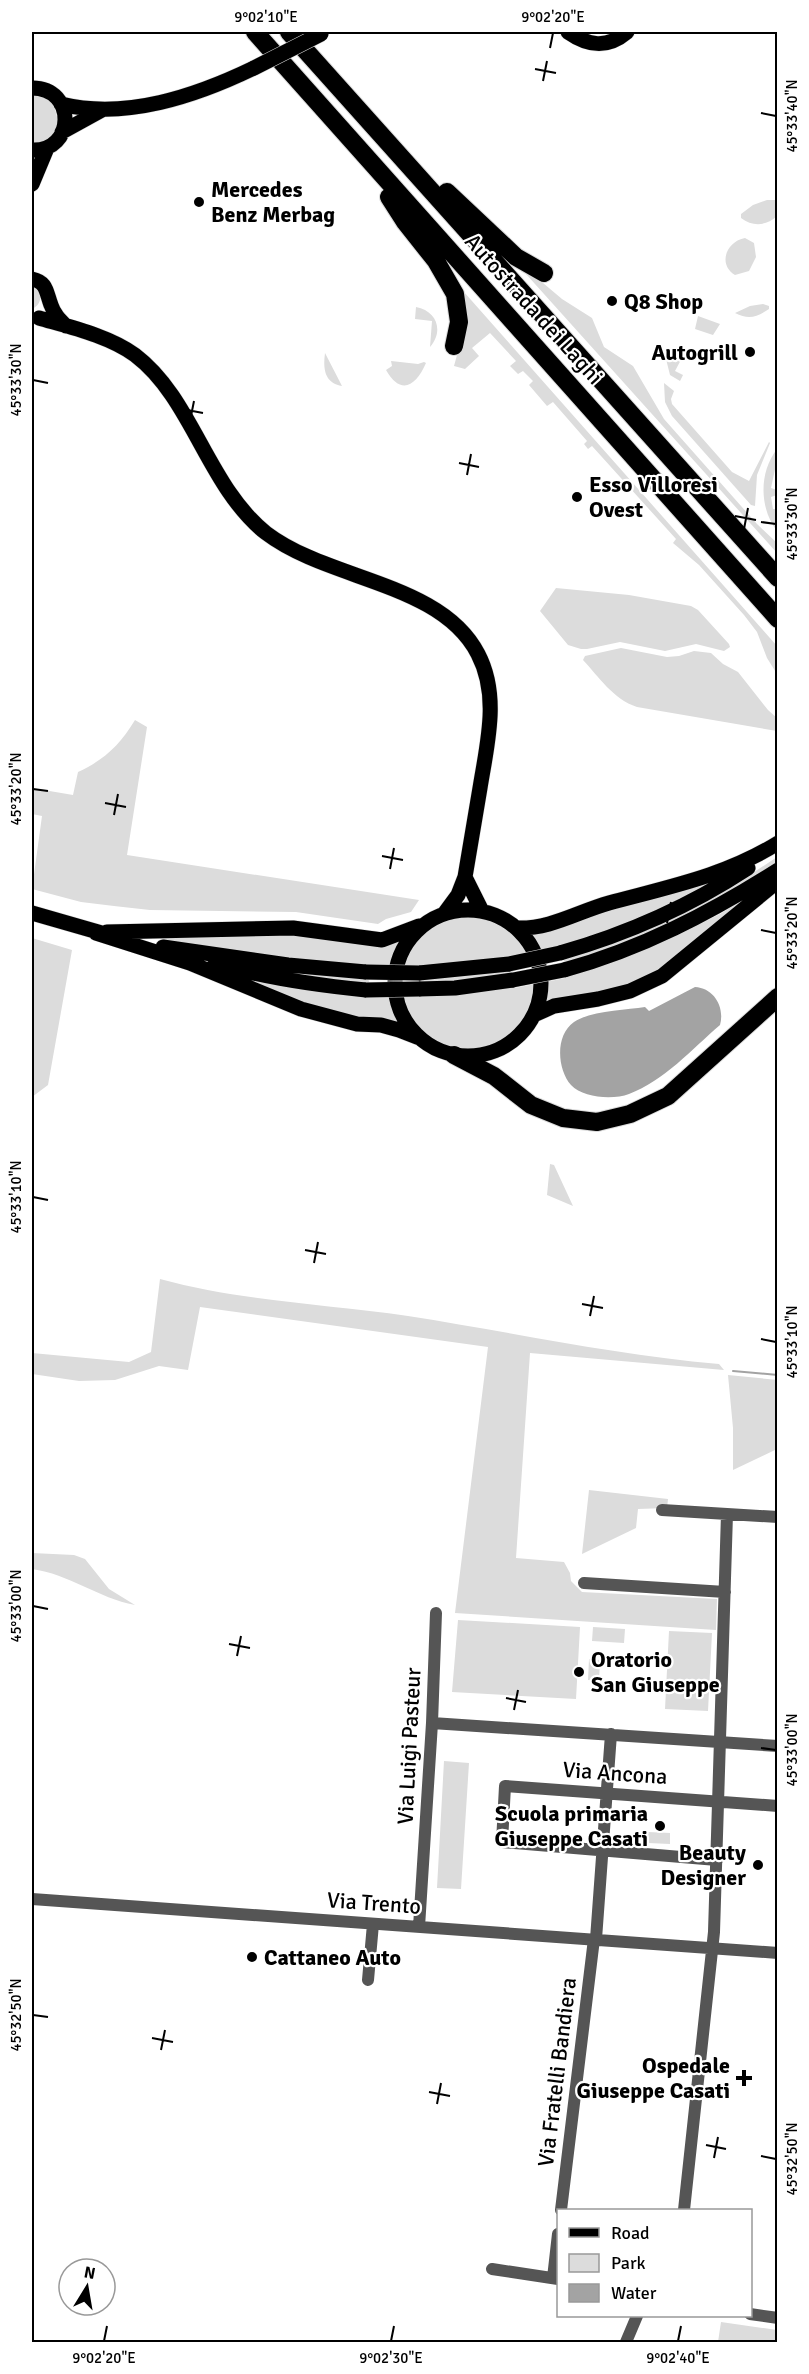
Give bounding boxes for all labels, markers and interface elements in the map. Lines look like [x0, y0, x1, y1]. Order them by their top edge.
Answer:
text: 9°02'10"E [234, 8, 298, 26]
text: 9°02'20"E [521, 8, 585, 26]
text: 45°33'40"N [783, 79, 801, 153]
place label: Mercedes Benz Merbag [211, 176, 335, 228]
marker: Mercedes Benz Merbag [192, 195, 206, 209]
street label: Autostrada dei Laghi [459, 228, 609, 390]
place label: Q8 Shop [624, 288, 703, 315]
marker: Q8 Shop [605, 294, 619, 308]
place label: Autogrill [652, 339, 738, 366]
text: 45°33'30"N [7, 343, 25, 417]
marker: Autogrill [743, 345, 757, 359]
place label: Esso Villoresi Ovest [589, 471, 718, 523]
text: 45°33'30"N [783, 487, 801, 561]
marker: Esso Villoresi Ovest [570, 490, 584, 504]
text: 45°33'20"N [7, 752, 25, 826]
text: 45°33'20"N [783, 896, 801, 970]
text: 45°33'10"N [7, 1160, 25, 1234]
text: 45°33'10"N [783, 1305, 801, 1379]
text: 45°33'00"N [7, 1569, 25, 1643]
place label: Oratorio San Giuseppe [591, 1646, 720, 1698]
marker: Oratorio San Giuseppe [572, 1665, 586, 1679]
street label: Via Luigi Pasteur [391, 1667, 427, 1825]
text: 45°33'00"N [783, 1713, 801, 1787]
street label: Via Ancona [562, 1756, 668, 1790]
place label: Scuola primaria Giuseppe Casati [495, 1800, 648, 1852]
marker: Scuola primaria Giuseppe Casati [653, 1819, 667, 1833]
place label: Beauty Designer [661, 1839, 746, 1891]
marker: Beauty Designer [751, 1858, 765, 1872]
street label: Via Trento [326, 1886, 422, 1920]
place label: Cattaneo Auto [264, 1944, 401, 1971]
marker: Cattaneo Auto [245, 1950, 259, 1964]
street label: Via Fratelli Bandiera [532, 1976, 582, 2168]
text: 45°32'50"N [7, 1978, 25, 2052]
place label: Ospedale Giuseppe Casati [577, 2052, 730, 2104]
marker: Ospedale Giuseppe Casati [735, 2069, 753, 2087]
text: 45°32'50"N [783, 2122, 801, 2196]
legend [557, 2209, 752, 2317]
text: Road [611, 2222, 650, 2244]
text: Park [611, 2252, 646, 2274]
north arrow [57, 2257, 117, 2317]
text: N [82, 2262, 97, 2284]
text: Water [611, 2282, 657, 2304]
text: 9°02'20"E [72, 2349, 136, 2367]
text: 9°02'30"E [359, 2349, 423, 2367]
text: 9°02'40"E [646, 2349, 710, 2367]

